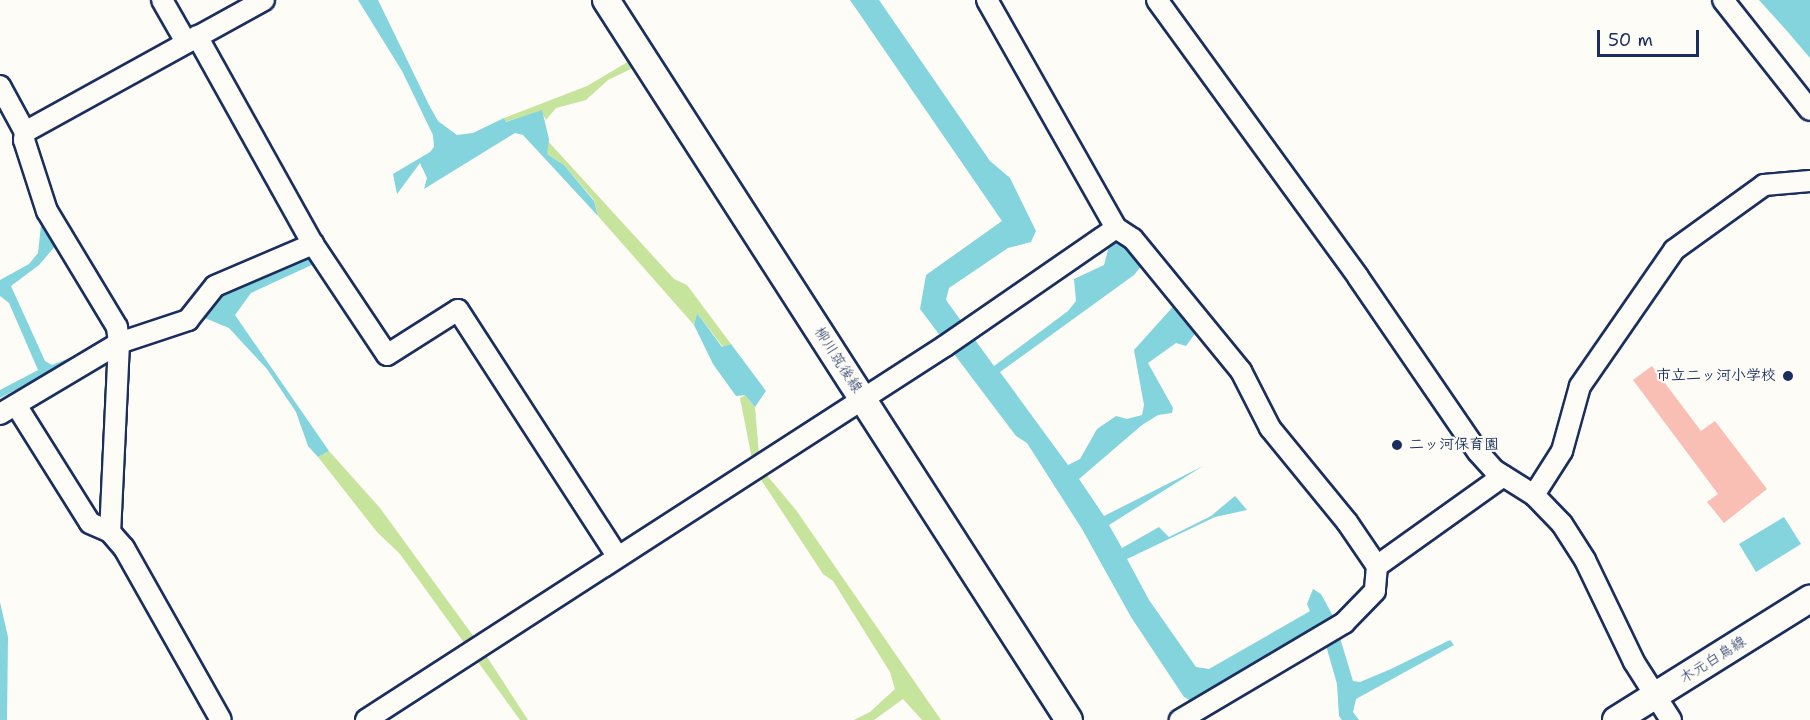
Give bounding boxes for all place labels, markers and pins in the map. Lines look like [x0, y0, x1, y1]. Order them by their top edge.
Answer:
place label: 市立二ッ河小学校 [1656, 367, 1776, 385]
marker: 市立二ッ河小学校 [1781, 369, 1795, 383]
place label: 二ッ河保育園 [1409, 436, 1499, 454]
marker: 二ッ河保育園 [1390, 438, 1404, 452]

